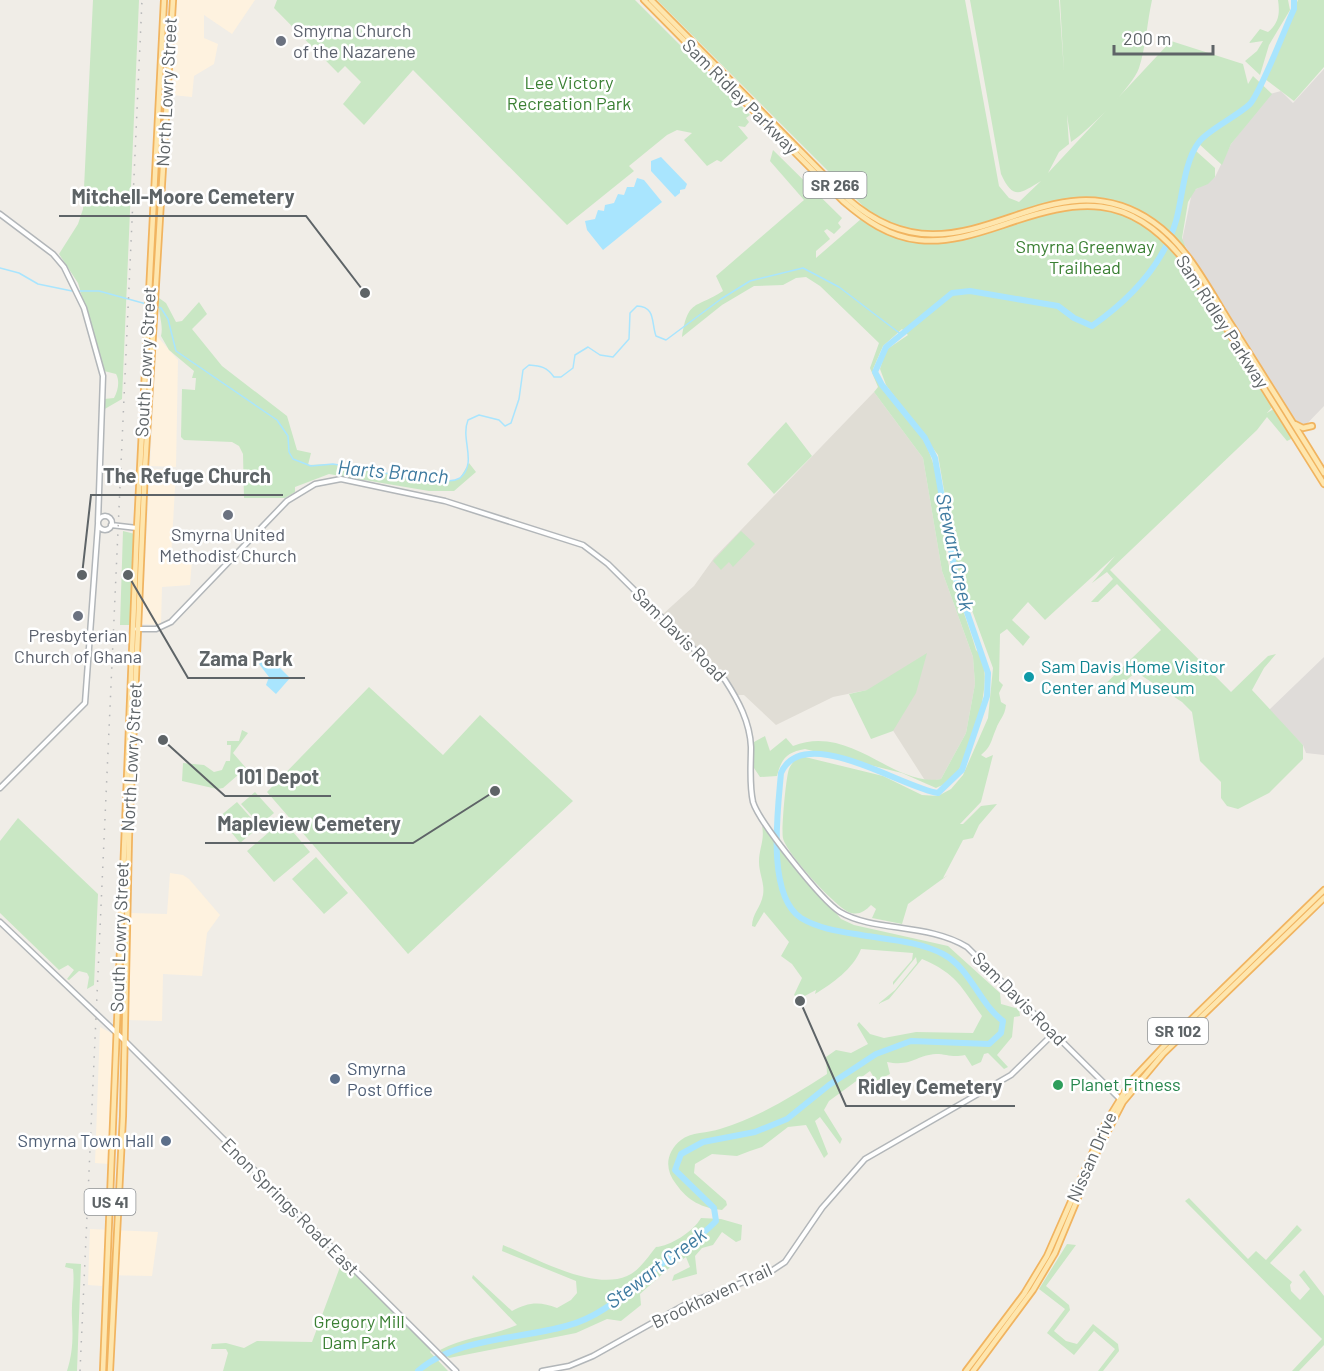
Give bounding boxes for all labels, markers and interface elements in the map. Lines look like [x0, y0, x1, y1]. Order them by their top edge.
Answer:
street label: North Lowry Street [151, 17, 181, 167]
scale bar [1114, 18, 1213, 56]
place label: Smyrna Church of the Nazarene [293, 19, 416, 62]
text: 200 m [1123, 27, 1171, 49]
marker: Smyrna Church of the Nazarene [274, 34, 288, 48]
street label: Sam Ridley Parkway [678, 34, 803, 159]
park label: Lee Victory Recreation Park [507, 71, 631, 114]
road number: SR 266 [804, 172, 866, 198]
callout: Mitchell-Moore Cemetery [59, 178, 306, 216]
text: Mitchell-Moore Cemetery [72, 184, 294, 208]
park label: Smyrna Greenway Trailhead [1016, 235, 1154, 278]
street label: Sam Ridley Parkway [1172, 251, 1274, 392]
street label: South Lowry Street [130, 286, 160, 438]
water label: Harts Branch [337, 454, 450, 488]
callout: The Refuge Church [91, 457, 283, 495]
text: The Refuge Church [103, 463, 271, 487]
water label: Stewart Creek [932, 491, 980, 613]
marker: Smyrna United Methodist Church [221, 508, 235, 522]
place label: Smyrna United Methodist Church [159, 523, 297, 566]
street label: Sam Davis Road [628, 583, 731, 686]
marker: Presbyterian Church of Ghana [71, 609, 85, 623]
place label: Presbyterian Church of Ghana [14, 624, 142, 667]
callout: Zama Park [188, 640, 305, 678]
text: Zama Park [199, 646, 293, 670]
place label: Sam Davis Home Visitor Center and Museum [1041, 655, 1226, 698]
marker: Sam Davis Home Visitor Center and Museum [1022, 670, 1036, 684]
street label: North Lowry Street [116, 682, 146, 832]
callout: 101 Depot [225, 758, 331, 796]
text: 101 Depot [237, 764, 319, 788]
callout: Mapleview Cemetery [205, 805, 413, 843]
text: Mapleview Cemetery [217, 811, 401, 835]
street label: South Lowry Street [105, 861, 133, 1013]
street label: Sam Davis Road [968, 947, 1071, 1050]
road number: SR 102 [1148, 1018, 1208, 1044]
place label: Smyrna Post Office [347, 1057, 433, 1100]
callout: Ridley Cemetery [846, 1068, 1015, 1106]
marker: Smyrna Post Office [328, 1072, 342, 1086]
place label: Planet Fitness [1070, 1073, 1181, 1095]
text: Ridley Cemetery [858, 1074, 1002, 1098]
marker: Planet Fitness [1051, 1078, 1065, 1092]
street label: Nissan Drive [1061, 1108, 1121, 1205]
place label: Smyrna Town Hall [17, 1129, 154, 1151]
street label: Enon Springs Road East [217, 1133, 364, 1280]
marker: Smyrna Town Hall [159, 1134, 173, 1148]
road number: US 41 [84, 1189, 136, 1215]
water label: Stewart Creek [600, 1221, 711, 1313]
street label: Brookhaven Trail [648, 1258, 775, 1333]
park label: Gregory Mill Dam Park [313, 1310, 405, 1353]

